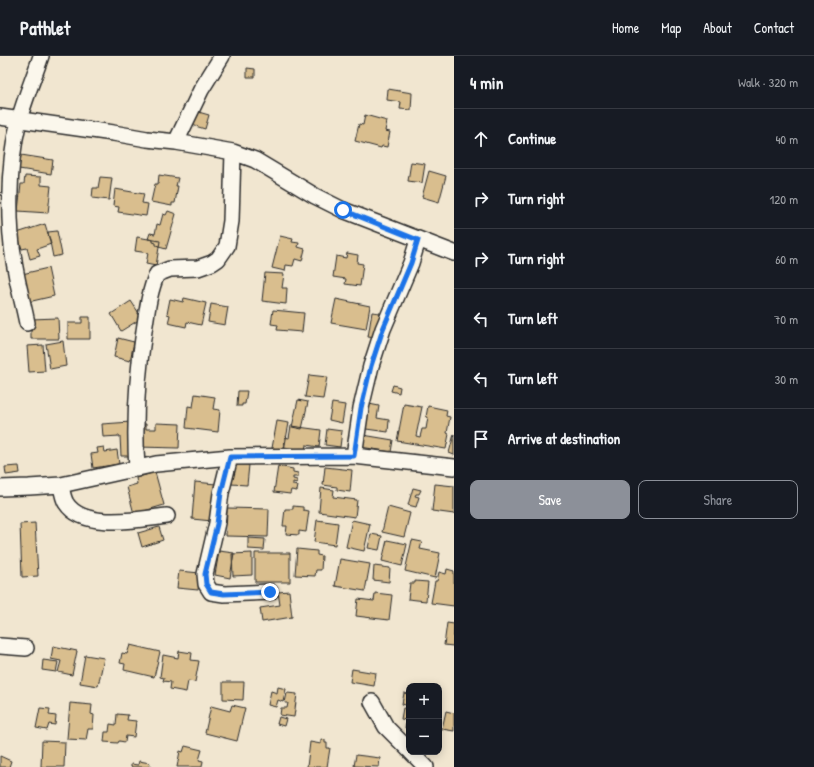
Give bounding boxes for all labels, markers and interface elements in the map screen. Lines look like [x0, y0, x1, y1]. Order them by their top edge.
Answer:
text: Pathlet [20, 15, 70, 41]
text: Home [612, 18, 639, 37]
text: Map [661, 18, 681, 37]
text: About [703, 18, 732, 37]
text: Contact [754, 18, 794, 37]
text: 4 min [470, 71, 503, 94]
text: Walk · 320 m [738, 73, 798, 91]
icon: ahead [470, 128, 492, 150]
text: Continue [508, 128, 556, 149]
text: 40 m [775, 130, 798, 148]
icon: right [470, 188, 492, 210]
text: Turn right [508, 188, 564, 209]
text: 120 m [770, 190, 798, 208]
route start [334, 201, 352, 219]
icon: right [470, 248, 492, 270]
text: Turn right [508, 248, 564, 269]
text: 60 m [775, 250, 798, 268]
icon: left [470, 308, 492, 330]
text: Turn left [508, 308, 558, 329]
text: 70 m [774, 310, 798, 328]
icon: left [470, 368, 492, 390]
text: Turn left [508, 368, 558, 389]
text: 30 m [775, 370, 798, 388]
icon: arrive [470, 428, 492, 450]
text: Arrive at destination [508, 428, 620, 449]
button: Save [470, 480, 630, 519]
button: Share [638, 480, 798, 519]
route end [261, 583, 279, 601]
map controls [406, 683, 442, 755]
button: + [406, 683, 442, 719]
button: − [406, 719, 442, 755]

